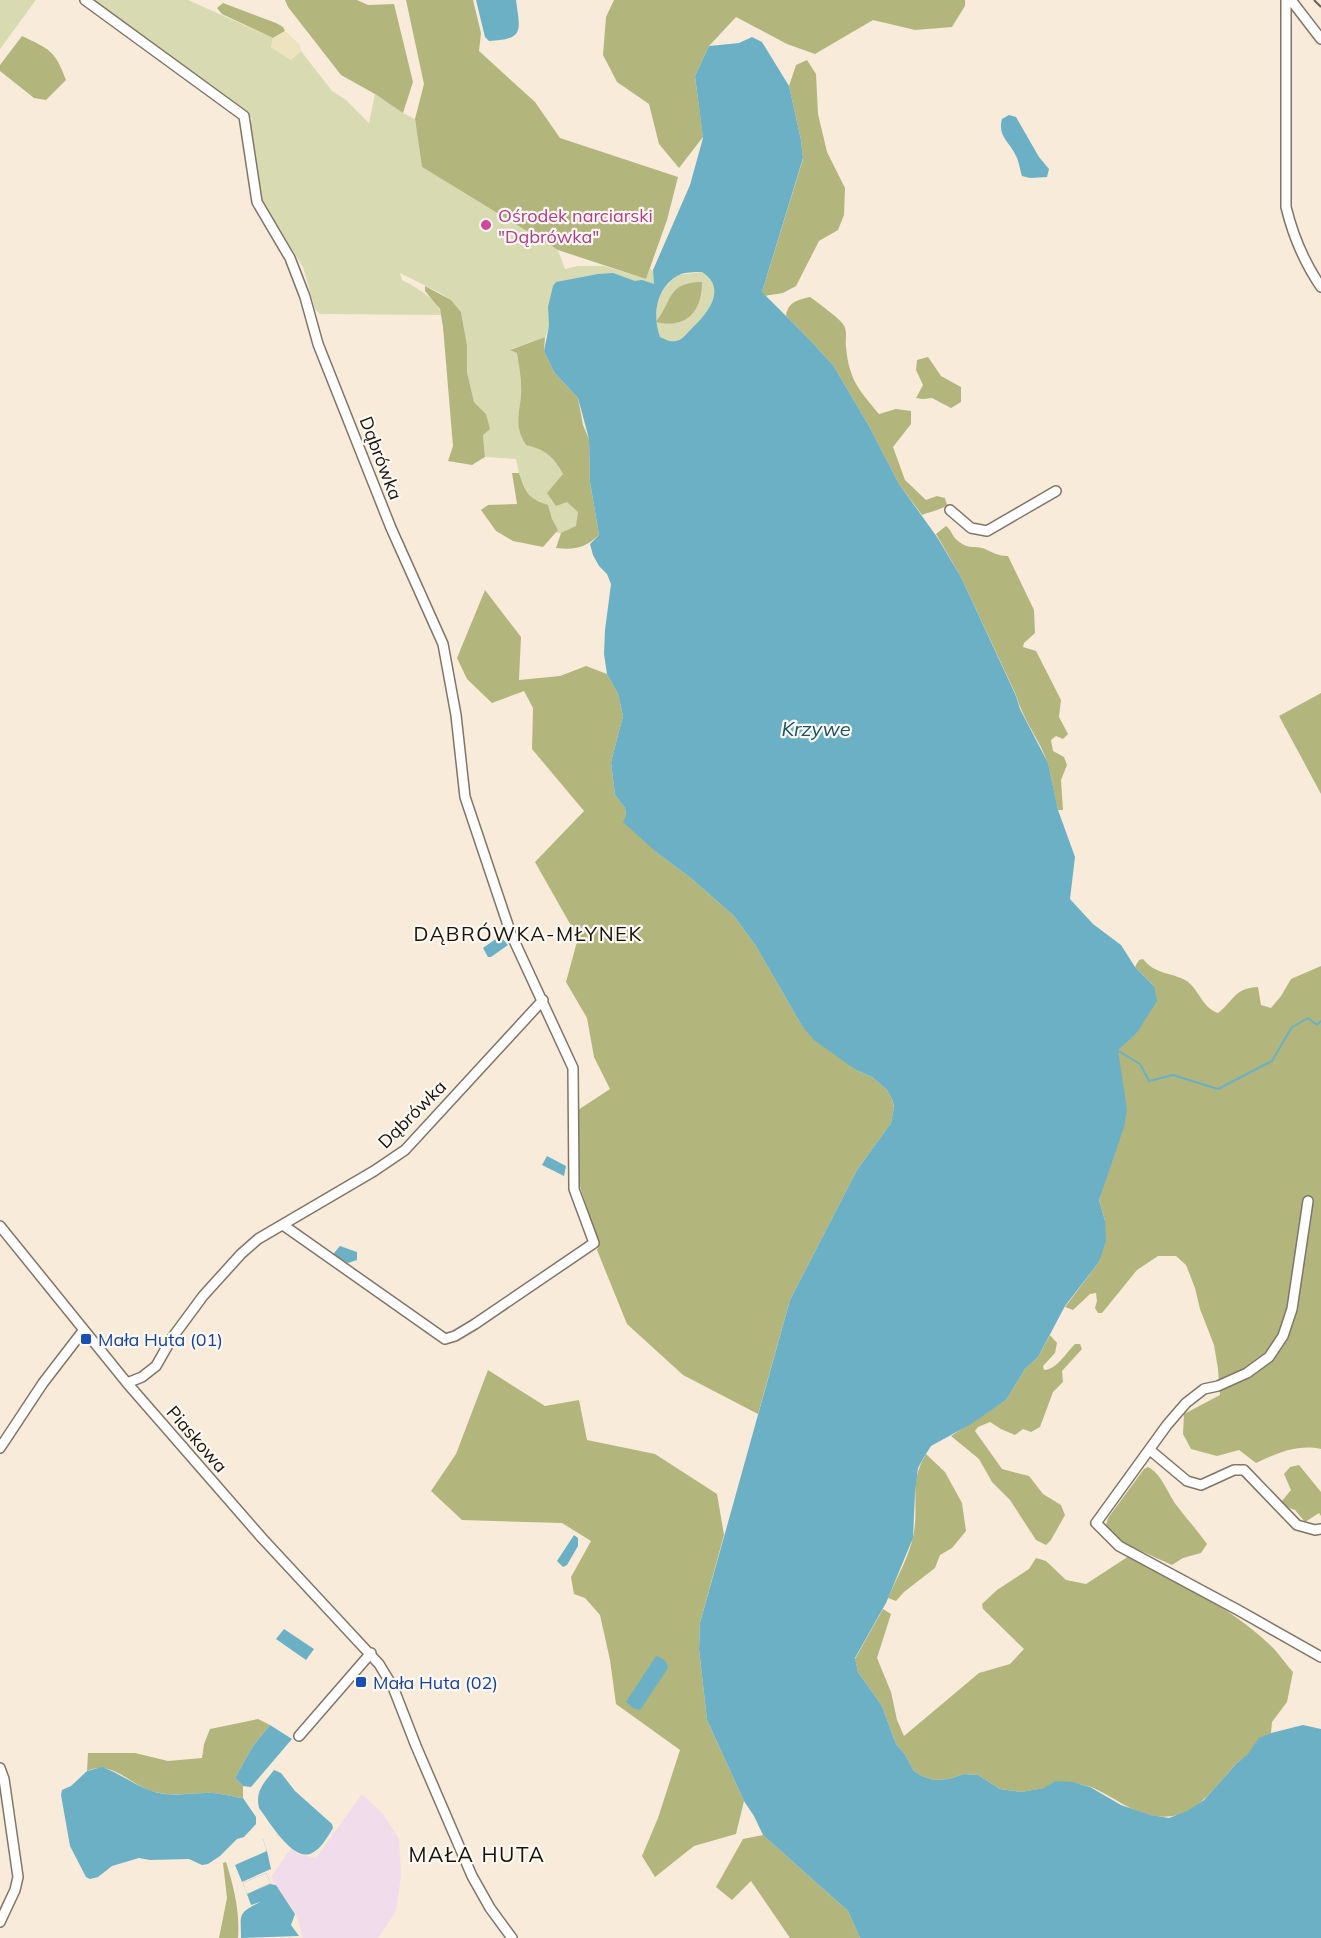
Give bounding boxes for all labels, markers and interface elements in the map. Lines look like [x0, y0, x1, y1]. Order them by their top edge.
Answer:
place label: Ośrodek narciarski "Dąbrówka" [498, 204, 653, 248]
marker: Ośrodek narciarski "Dąbrówka" [479, 218, 493, 232]
street label: Dąbrówka [355, 413, 407, 503]
water label: Krzywe [781, 716, 851, 741]
district label: DĄBRÓWKA-MŁYNEK [413, 921, 643, 946]
street label: Dąbrówka [373, 1075, 451, 1153]
place label: Mała Huta (01) [98, 1328, 223, 1351]
marker: Mała Huta (01) [79, 1332, 93, 1346]
street label: Piaskowa [162, 1401, 232, 1477]
place label: Mała Huta (02) [373, 1671, 498, 1694]
marker: Mała Huta (02) [354, 1675, 368, 1689]
district label: MAŁA HUTA [409, 1841, 545, 1867]

